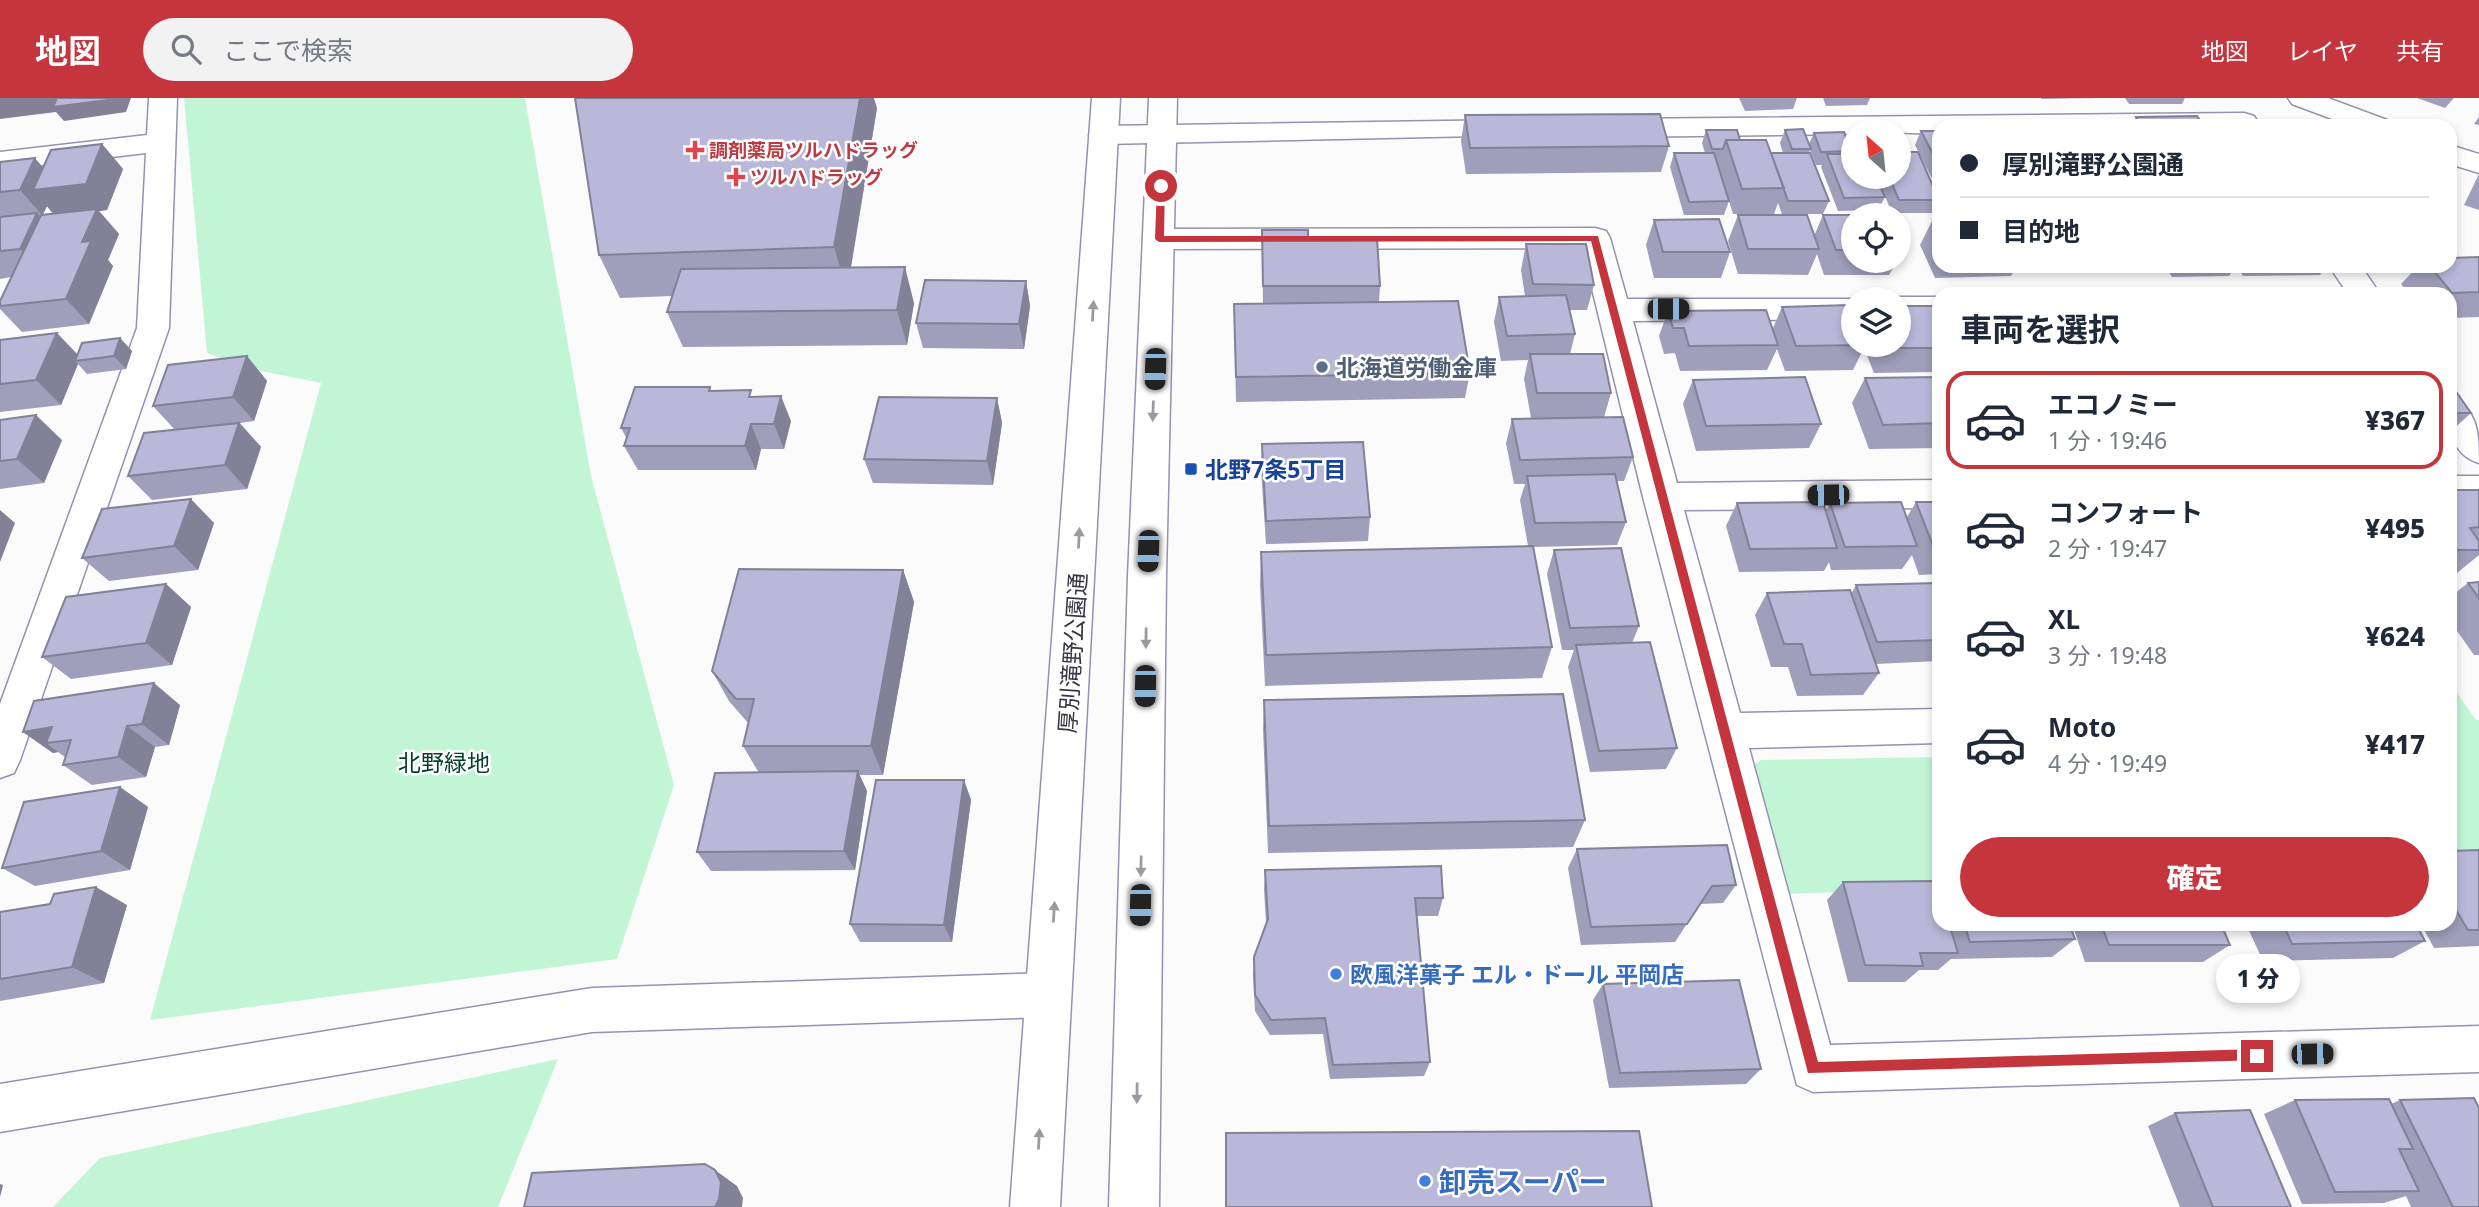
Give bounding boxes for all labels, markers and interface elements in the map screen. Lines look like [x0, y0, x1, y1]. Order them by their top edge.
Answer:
search box [143, 18, 633, 81]
text: 地図 [35, 28, 101, 73]
icon: search [167, 30, 205, 68]
text: ここで検索 [223, 32, 353, 68]
text: 地図 [2201, 34, 2249, 67]
text: レイヤ [2287, 34, 2358, 67]
text: 共有 [2396, 34, 2444, 67]
north arrow [1841, 119, 1911, 189]
map controls [1841, 119, 1911, 357]
place label: 調剤薬局ツルハドラッグ [709, 137, 918, 163]
marker: 調剤薬局ツルハドラッグ [687, 142, 703, 158]
text: 厚別滝野公園通 [2002, 146, 2184, 182]
place label: ツルハドラッグ [750, 164, 883, 190]
marker: ツルハドラッグ [728, 169, 744, 185]
route start [1145, 170, 1177, 202]
button: locate [1841, 203, 1911, 273]
text: 目的地 [2002, 213, 2080, 249]
button: layers [1841, 287, 1911, 357]
car [1648, 299, 1690, 320]
one-way arrow [1087, 300, 1098, 322]
text: 車両を選択 [1960, 307, 2120, 350]
car [1144, 348, 1167, 390]
place label: 北海道労働金庫 [1336, 351, 1497, 383]
marker: 北海道労働金庫 [1314, 359, 1330, 375]
text: エコノミー [2048, 386, 2178, 422]
icon: car [1964, 389, 2027, 452]
one-way arrow [1148, 400, 1159, 422]
text: ¥367 [2365, 402, 2425, 438]
text: 1 分 · 19:46 [2048, 424, 2167, 456]
place label: 北野7条5丁目 [1205, 453, 1346, 485]
marker: 北野7条5丁目 [1183, 461, 1199, 477]
car [1807, 484, 1850, 506]
text: コンフォート [2048, 494, 2203, 530]
icon: car [1964, 497, 2027, 560]
text: ¥495 [2365, 510, 2425, 546]
one-way arrow [1074, 527, 1085, 549]
car [1137, 530, 1160, 572]
text: 2 分 · 19:47 [2048, 532, 2167, 564]
street label: 厚別滝野公園通 [1050, 572, 1094, 734]
text: XL [2048, 601, 2080, 637]
icon: car [1964, 605, 2027, 668]
text: ¥624 [2365, 618, 2425, 654]
one-way arrow [1140, 628, 1152, 650]
text: 3 分 · 19:48 [2048, 639, 2167, 671]
car [1135, 665, 1156, 707]
text: Moto [2048, 709, 2116, 745]
icon: car [1964, 713, 2027, 776]
text: ¥417 [2365, 726, 2425, 762]
park label: 北野緑地 [398, 746, 490, 778]
text: 4 分 · 19:49 [2048, 747, 2167, 779]
button: 確定 [1960, 837, 2429, 917]
one-way arrow [1136, 855, 1147, 877]
car [1130, 884, 1151, 926]
one-way arrow [1048, 901, 1059, 923]
callout: 1 分 [2215, 954, 2299, 1004]
place label: 欧風洋菓子 エル・ドール 平岡店 [1350, 958, 1684, 990]
text: 1 分 [2237, 962, 2279, 994]
marker: 欧風洋菓子 エル・ドール 平岡店 [1328, 966, 1344, 982]
route end [2241, 1040, 2273, 1072]
car [2291, 1043, 2334, 1065]
one-way arrow [1131, 1083, 1142, 1105]
one-way arrow [1034, 1128, 1045, 1150]
place label: 卸売スーパー [1439, 1162, 1607, 1200]
marker: 卸売スーパー [1417, 1173, 1433, 1189]

